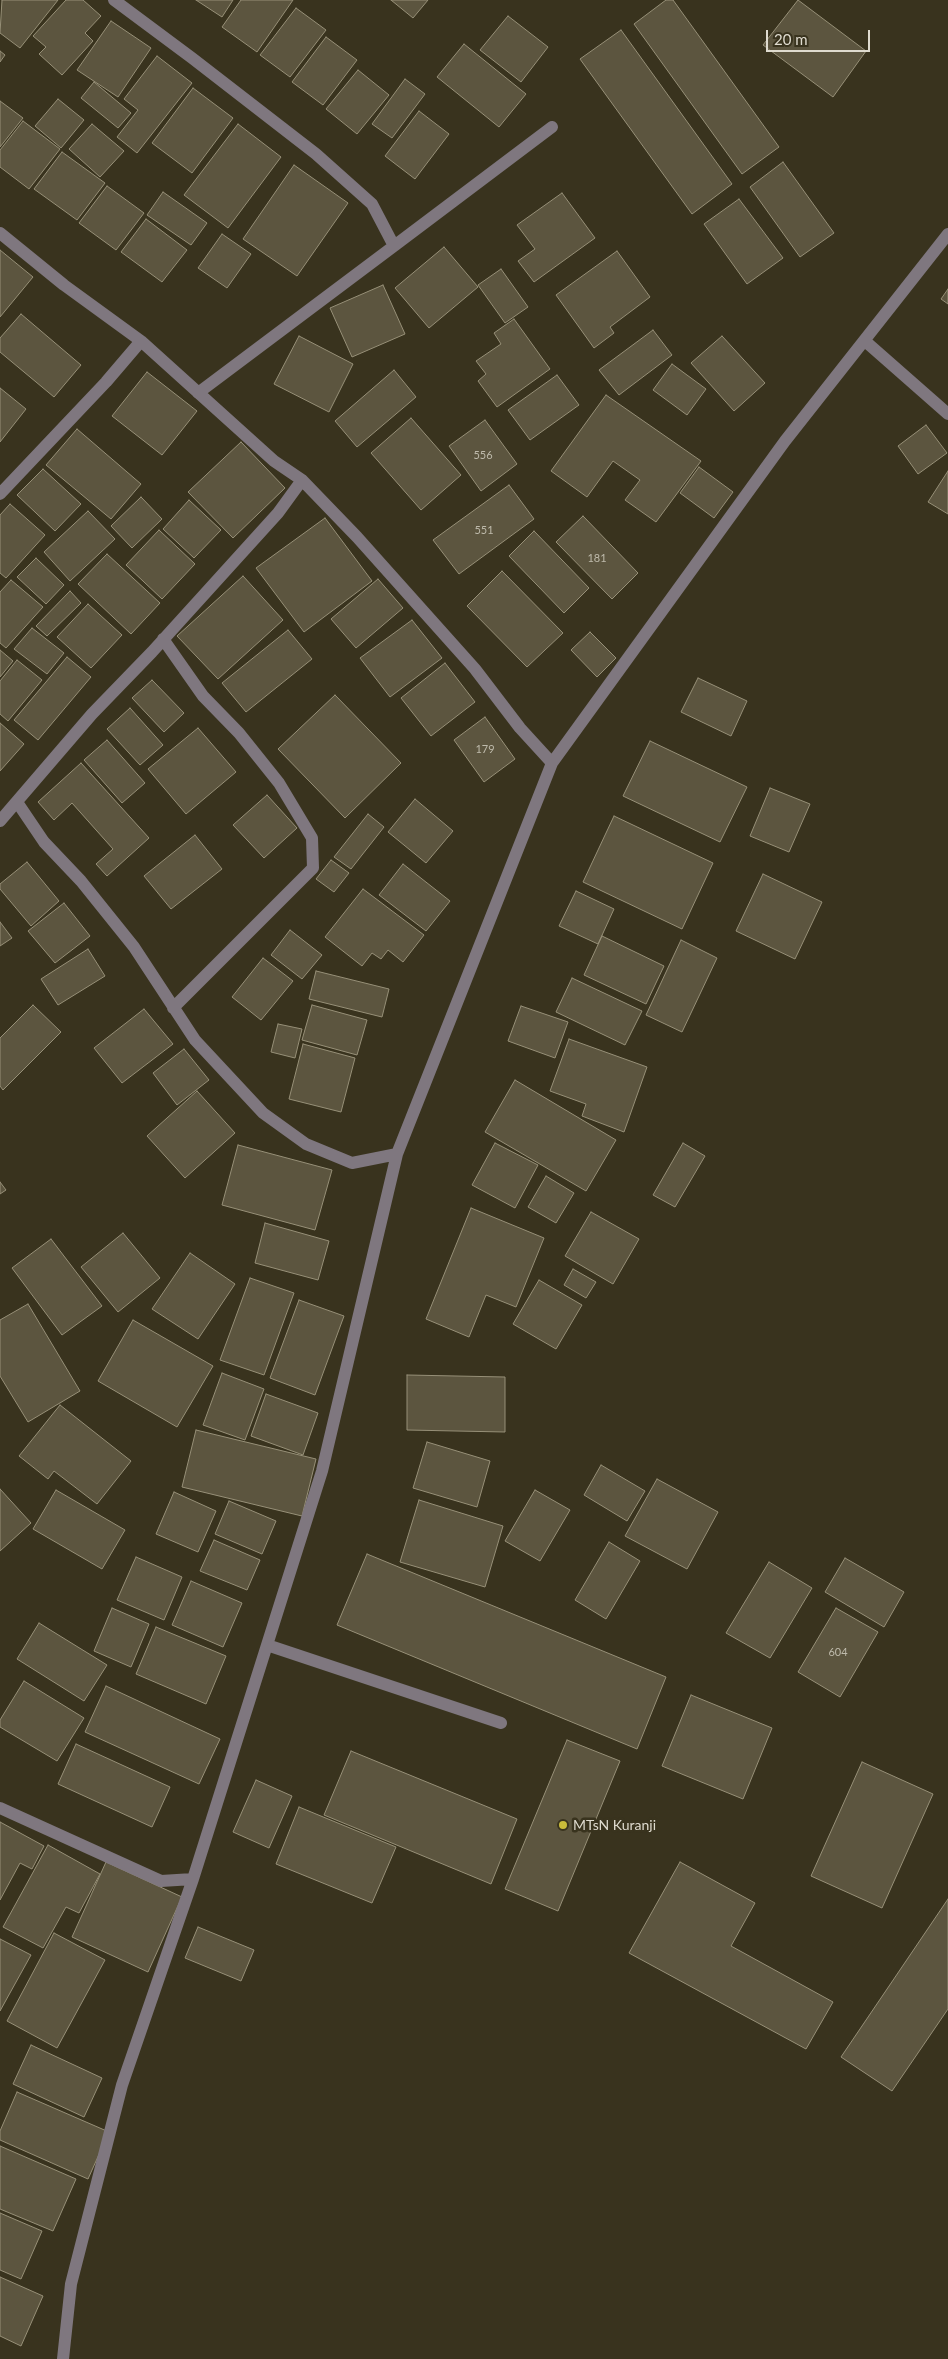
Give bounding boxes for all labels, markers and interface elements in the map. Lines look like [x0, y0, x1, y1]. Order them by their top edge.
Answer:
scale bar [768, 20, 872, 52]
text: 20 m [774, 30, 808, 48]
house number: 556 [473, 448, 493, 462]
house number: 551 [474, 523, 494, 537]
house number: 181 [587, 551, 607, 565]
house number: 179 [475, 742, 495, 756]
house number: 604 [828, 1645, 848, 1659]
place label: MTsN Kuranji [573, 1817, 656, 1833]
marker: MTsN Kuranji [557, 1819, 569, 1831]

